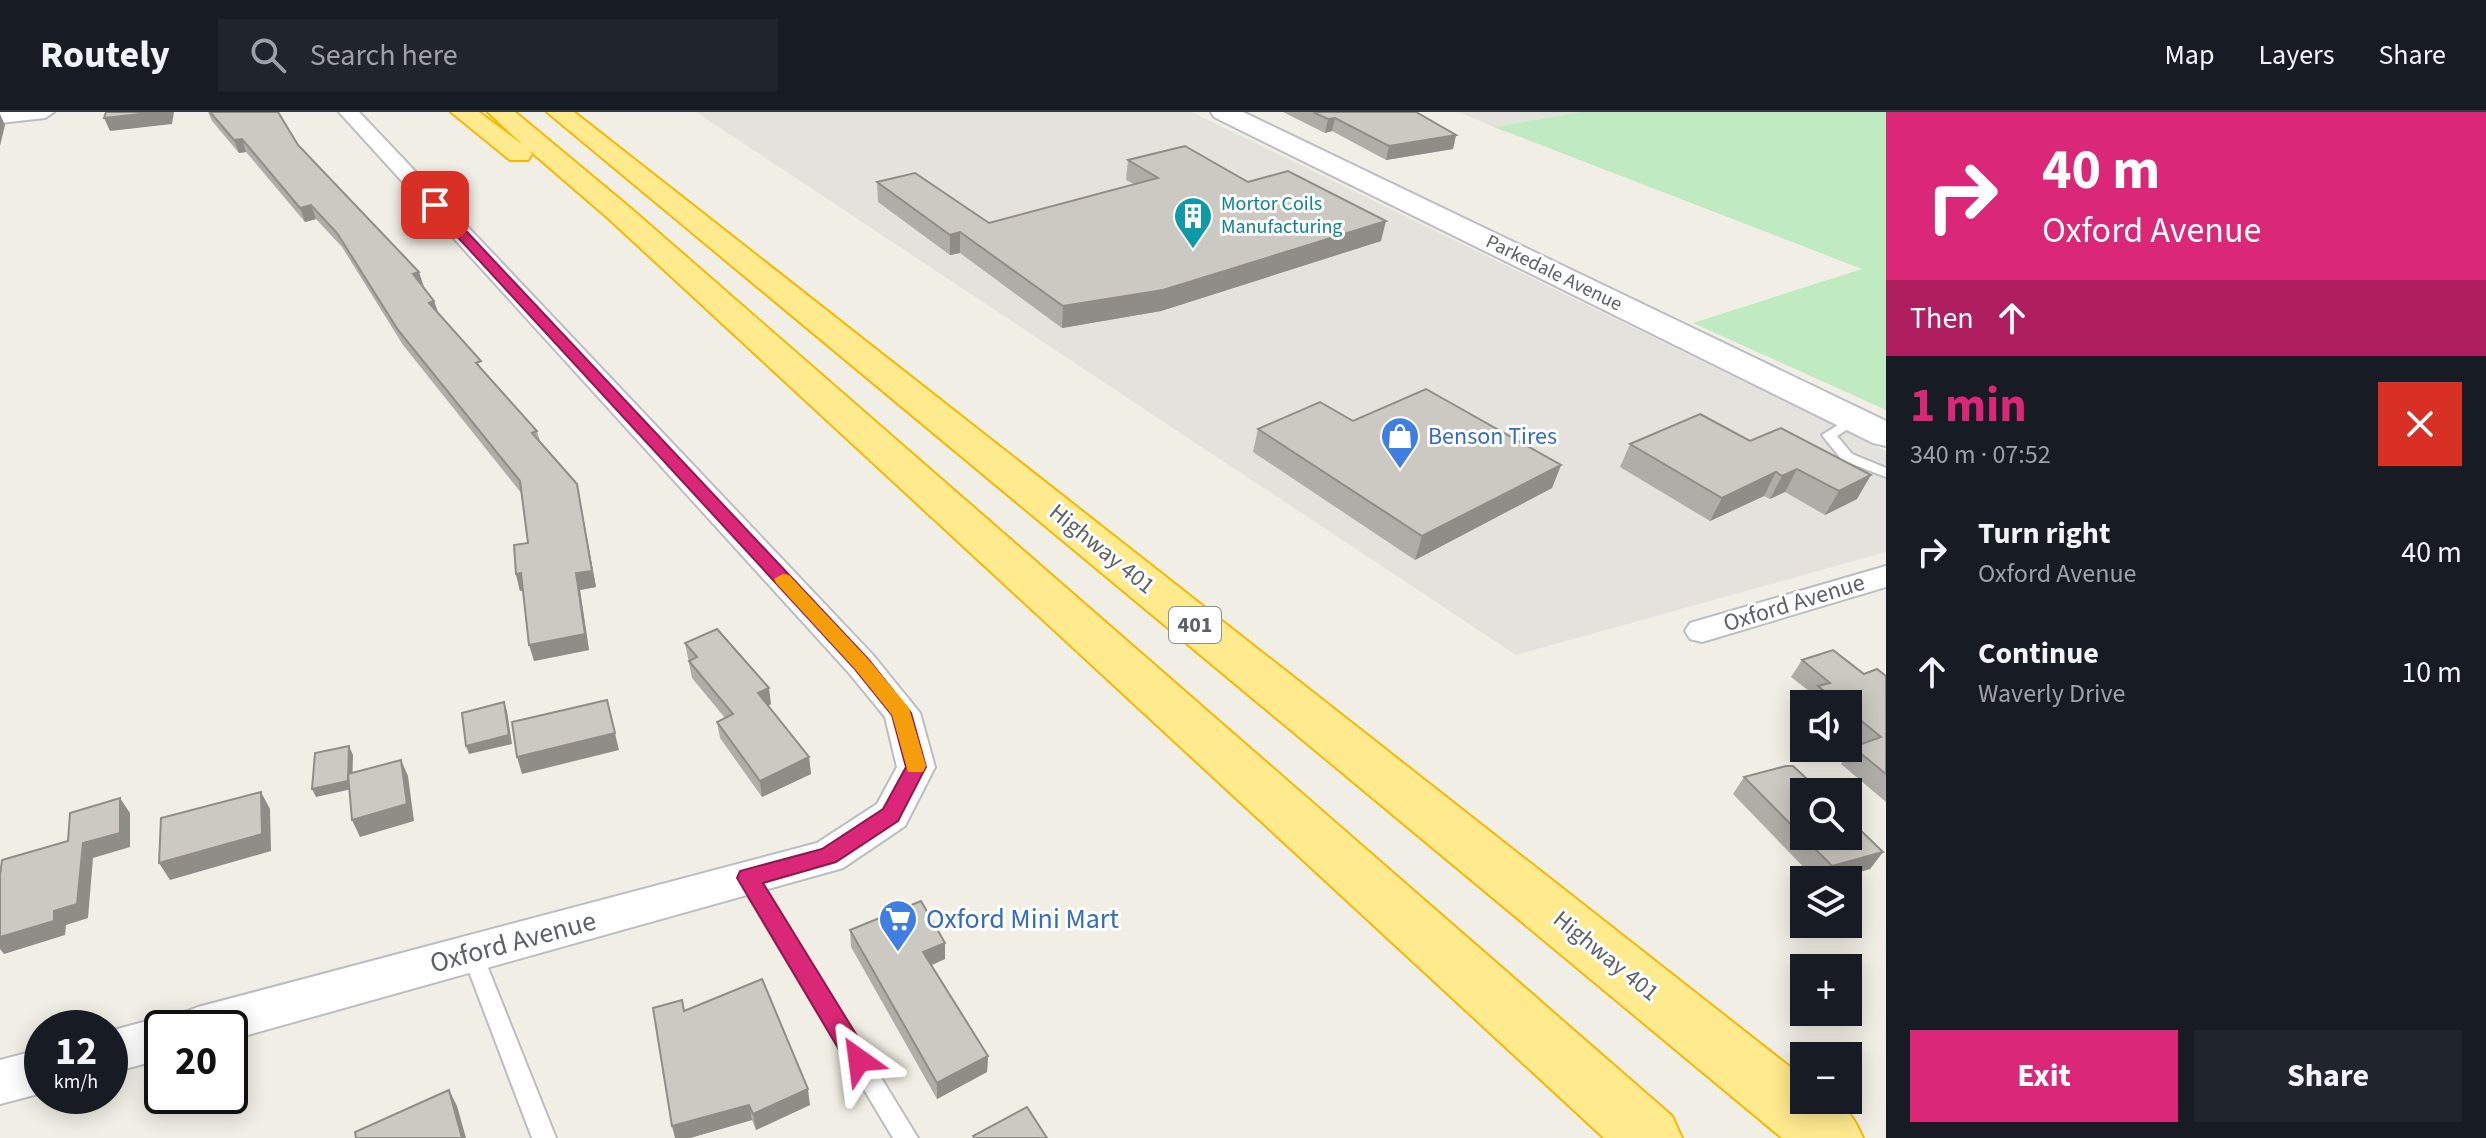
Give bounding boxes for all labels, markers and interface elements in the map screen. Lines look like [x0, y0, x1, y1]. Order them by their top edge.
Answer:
search box [218, 19, 778, 91]
text: Routely [40, 28, 170, 82]
icon: search [246, 33, 290, 77]
text: Search here [310, 34, 458, 77]
text: Map [2164, 35, 2214, 75]
text: Layers [2258, 35, 2334, 75]
text: Share [2378, 35, 2446, 75]
text: 40 m [2042, 131, 2160, 210]
icon: right [1910, 144, 2014, 248]
pin [401, 171, 469, 239]
icon: arrive [413, 183, 457, 227]
place label: Mortor Coils Manufacturing [1221, 190, 1342, 241]
building icon: Mortor Coils Manufacturing [1172, 195, 1214, 250]
text: Oxford Avenue [2042, 205, 2261, 256]
street label: Parkedale Avenue [1481, 228, 1627, 318]
icon: ahead [1990, 296, 2034, 340]
text: Then [1910, 297, 1974, 340]
text: 1 min [1910, 372, 2027, 440]
button: close [2378, 382, 2462, 466]
shop icon: Benson Tires [1379, 415, 1421, 470]
place label: Benson Tires [1428, 419, 1557, 454]
text: 340 m · 07:52 [1910, 436, 2051, 473]
street label: Highway 401 [1041, 495, 1163, 603]
text: Turn right [1978, 512, 2110, 555]
icon: right [1910, 530, 1954, 574]
text: 40 m [2401, 531, 2462, 574]
text: Oxford Avenue [1978, 555, 2136, 592]
street label: Oxford Avenue [1719, 565, 1869, 641]
road number: 401 [1169, 607, 1221, 643]
text: Continue [1978, 632, 2099, 675]
icon: ahead [1910, 650, 1954, 694]
text: 10 m [2401, 651, 2462, 694]
text: Waverly Drive [1978, 675, 2125, 712]
map controls [1790, 690, 1862, 1114]
button: sound [1790, 690, 1862, 762]
button: search [1790, 778, 1862, 850]
button: layers [1790, 866, 1862, 938]
supermarket icon: Oxford Mini Mart [877, 898, 919, 953]
place label: Oxford Mini Mart [926, 899, 1120, 939]
street label: Oxford Avenue [425, 901, 601, 983]
street label: Highway 401 [1545, 902, 1667, 1010]
button: + [1790, 954, 1862, 1026]
speed limit sign: 20 [144, 1010, 248, 1114]
position arrow [817, 1018, 901, 1102]
text: 12 [55, 1023, 97, 1080]
button: Exit [1910, 1030, 2178, 1122]
button: Share [2194, 1030, 2462, 1122]
button: − [1790, 1042, 1862, 1114]
text: km/h [54, 1068, 98, 1096]

